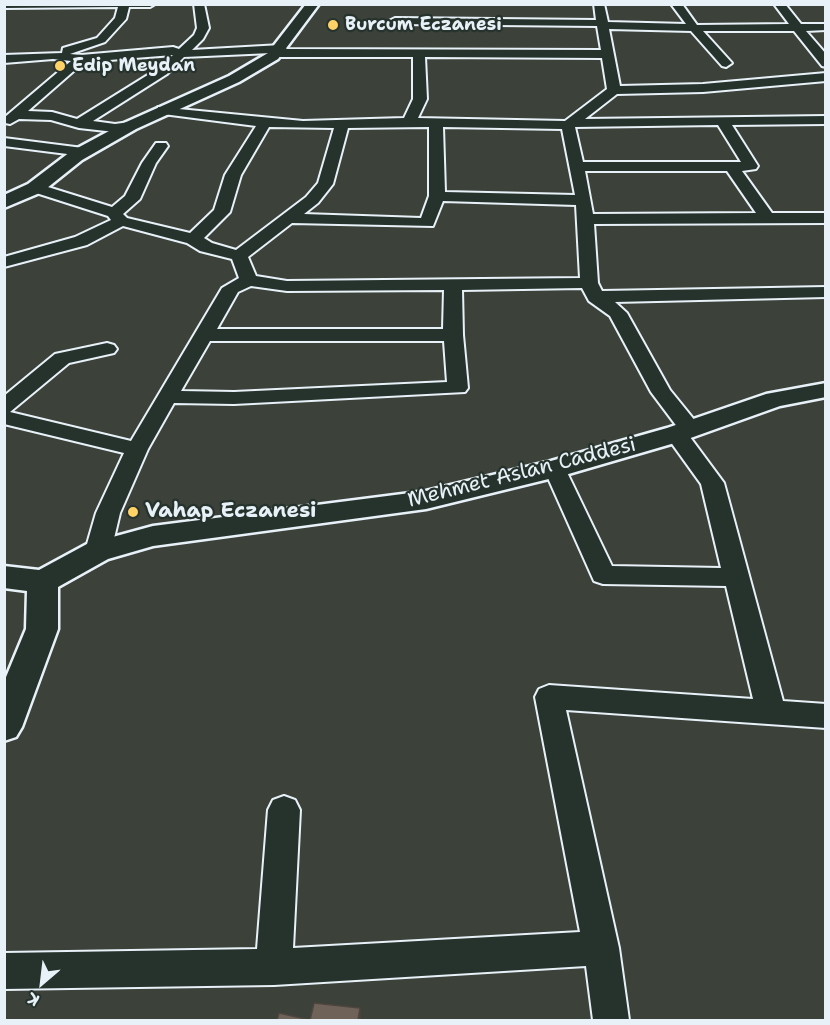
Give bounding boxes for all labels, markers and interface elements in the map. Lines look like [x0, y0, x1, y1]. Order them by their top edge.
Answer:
place label: Burcum Eczanesi [345, 14, 502, 36]
marker: Burcum Eczanesi [326, 18, 340, 32]
place label: Edip Meydan [72, 55, 195, 77]
marker: Edip Meydan [53, 59, 67, 73]
street label: Mehmet Aslan Caddesi [405, 432, 639, 514]
place label: Vahap Eczanesi [145, 499, 317, 525]
marker: Vahap Eczanesi [126, 505, 140, 519]
north arrow [12, 953, 72, 1013]
text: K [24, 988, 43, 1011]

